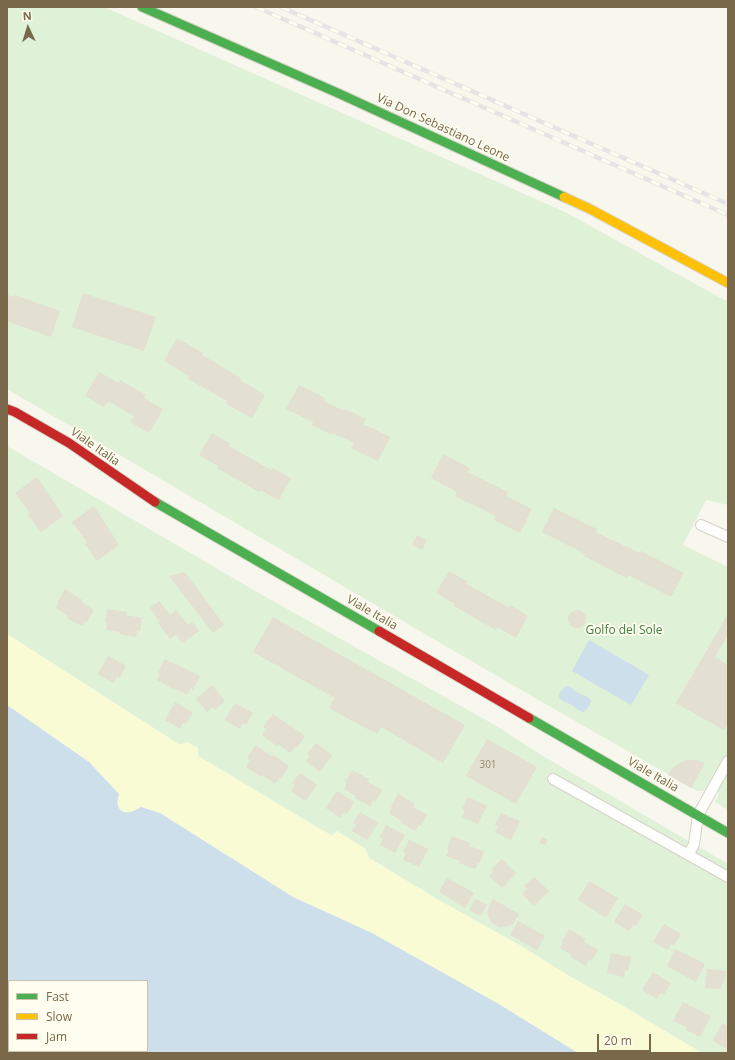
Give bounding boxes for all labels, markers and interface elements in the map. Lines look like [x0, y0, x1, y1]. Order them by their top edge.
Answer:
north arrow [8, 8, 48, 48]
text: N [22, 8, 32, 23]
street label: Via Don Sebastiano Leone [374, 91, 512, 165]
street label: Viale Italia [68, 425, 122, 469]
street label: Viale Italia [344, 593, 400, 633]
park label: Golfo del Sole [585, 624, 663, 638]
street label: Viale Italia [625, 755, 681, 795]
house number: 301 [479, 759, 497, 771]
legend [8, 980, 148, 1052]
text: Fast [46, 988, 69, 1005]
text: Slow [46, 1008, 72, 1025]
scale bar [599, 1026, 653, 1052]
text: Jam [46, 1028, 67, 1045]
text: 20 m [604, 1032, 632, 1049]

